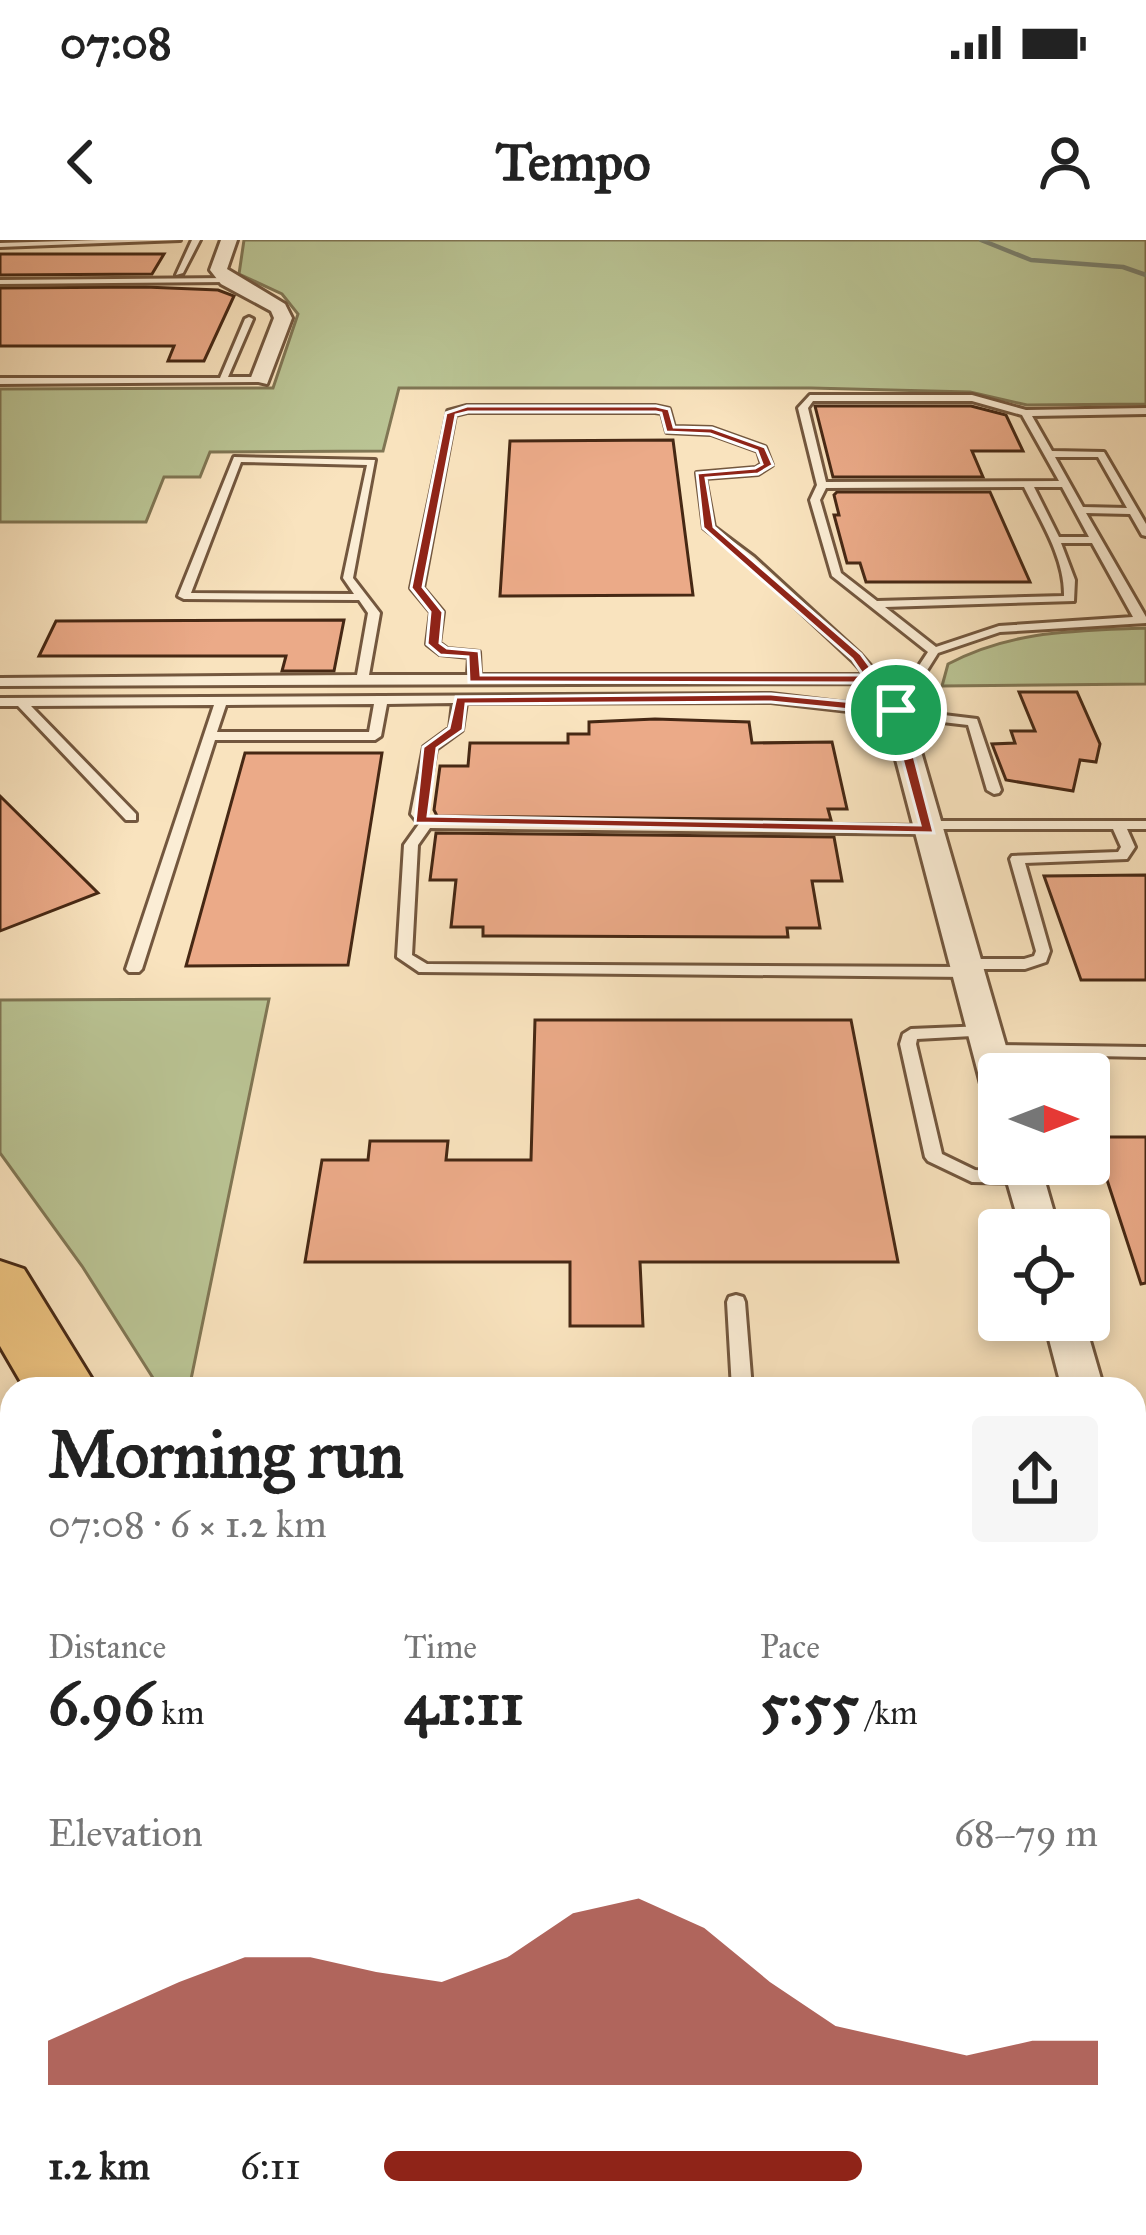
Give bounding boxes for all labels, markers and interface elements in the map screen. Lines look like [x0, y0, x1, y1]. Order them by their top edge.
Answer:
text: 07:08 [60, 15, 172, 70]
icon: back [48, 129, 114, 195]
text: Tempo [495, 129, 651, 195]
icon: person [1032, 129, 1098, 195]
pin [845, 659, 947, 761]
icon: arrive [863, 677, 929, 743]
north arrow [978, 1053, 1110, 1185]
map controls [978, 1053, 1110, 1341]
button: locate [978, 1209, 1110, 1341]
text: Morning run [48, 1414, 404, 1495]
button: share [972, 1416, 1098, 1542]
text: 07:08 · 6 × 1.2 km [48, 1500, 327, 1548]
text: Distance [48, 1627, 166, 1667]
text: Time [404, 1627, 477, 1667]
text: Pace [760, 1627, 820, 1667]
text: 6.96 [48, 1667, 154, 1740]
text: 41:11 [404, 1667, 524, 1740]
text: 5:55 [760, 1667, 859, 1740]
text: km [154, 1693, 204, 1733]
text: /km [859, 1693, 918, 1733]
text: Elevation [48, 1809, 203, 1857]
text: 68–79 m [954, 1809, 1098, 1857]
text: 1.2 km [48, 2142, 150, 2190]
text: 6:11 [240, 2142, 301, 2190]

